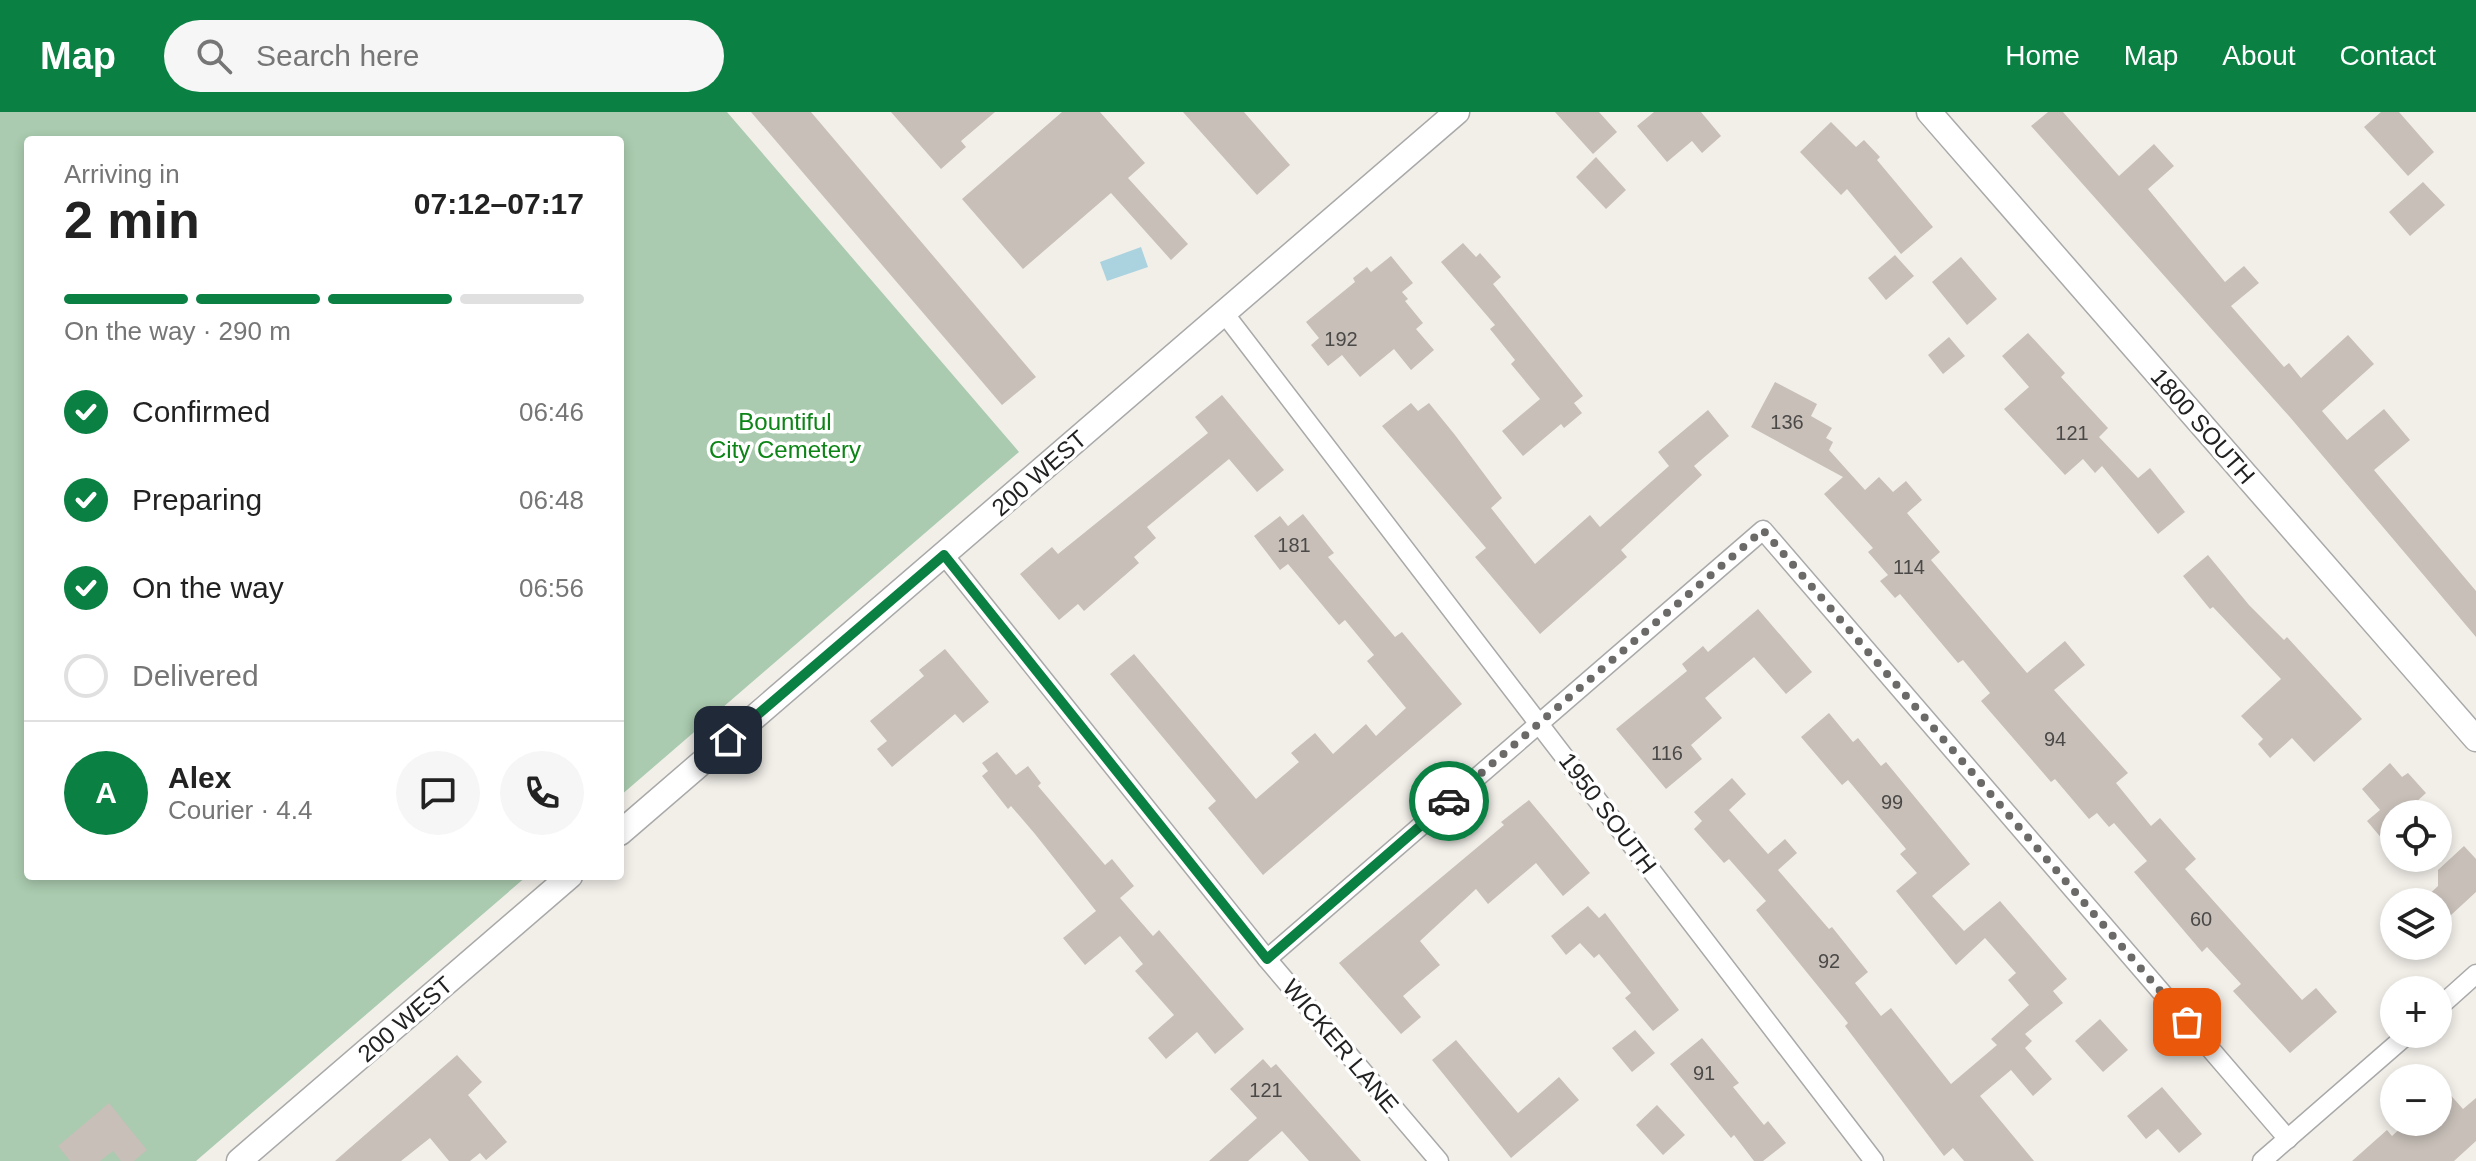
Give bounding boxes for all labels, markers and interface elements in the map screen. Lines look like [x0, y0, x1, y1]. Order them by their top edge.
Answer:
search box [164, 20, 724, 92]
icon: search [192, 34, 236, 78]
text: Map [40, 35, 116, 77]
text: Search here [256, 39, 419, 72]
text: Home [2005, 40, 2080, 71]
text: Map [2124, 40, 2178, 71]
text: About [2222, 40, 2296, 71]
text: Contact [2340, 40, 2436, 71]
text: Arriving in [64, 159, 180, 189]
text: 07:12–07:17 [414, 187, 584, 220]
text: 2 min [64, 191, 200, 249]
text: On the way · 290 m [64, 316, 291, 346]
house number: 192 [1324, 328, 1358, 350]
street label: 1800 SOUTH [2146, 363, 2260, 489]
icon: check [64, 390, 108, 434]
text: Confirmed [132, 395, 270, 428]
text: 06:46 [519, 397, 584, 427]
park label: Bountiful City Cemetery [709, 408, 861, 463]
house number: 136 [1770, 411, 1804, 433]
house number: 121 [2055, 422, 2089, 444]
street label: 200 WEST [986, 425, 1092, 521]
icon: check [64, 478, 108, 522]
text: Preparing [132, 483, 262, 516]
text: 06:48 [519, 485, 584, 515]
house number: 181 [1277, 534, 1311, 556]
house number: 114 [1893, 556, 1925, 578]
icon: check [64, 566, 108, 610]
text: On the way [132, 571, 284, 604]
text: 06:56 [519, 573, 584, 603]
text: Delivered [132, 659, 259, 692]
pin [694, 706, 762, 774]
icon: home [706, 718, 750, 762]
house number: 94 [2044, 728, 2066, 750]
house number: 116 [1651, 742, 1683, 764]
street label: 1950 SOUTH [1554, 747, 1662, 879]
button: chat [396, 751, 480, 835]
button: phone [500, 751, 584, 835]
text: Alex [168, 761, 231, 794]
courier [1409, 761, 1489, 841]
text: A [95, 776, 117, 809]
icon: car [1427, 779, 1471, 823]
house number: 99 [1881, 791, 1903, 813]
text: Courier · 4.4 [168, 795, 313, 825]
map controls [2380, 800, 2452, 1136]
button: locate [2380, 800, 2452, 872]
button: layers [2380, 888, 2452, 960]
house number: 60 [2190, 908, 2212, 930]
house number: 92 [1818, 950, 1840, 972]
street label: 200 WEST [352, 971, 458, 1067]
street label: WICKER LANE [1278, 974, 1404, 1118]
button: + [2380, 976, 2452, 1048]
pin [2153, 988, 2221, 1056]
icon: bag [2165, 1000, 2209, 1044]
house number: 91 [1693, 1062, 1715, 1084]
button: − [2380, 1064, 2452, 1136]
house number: 121 [1249, 1079, 1283, 1101]

